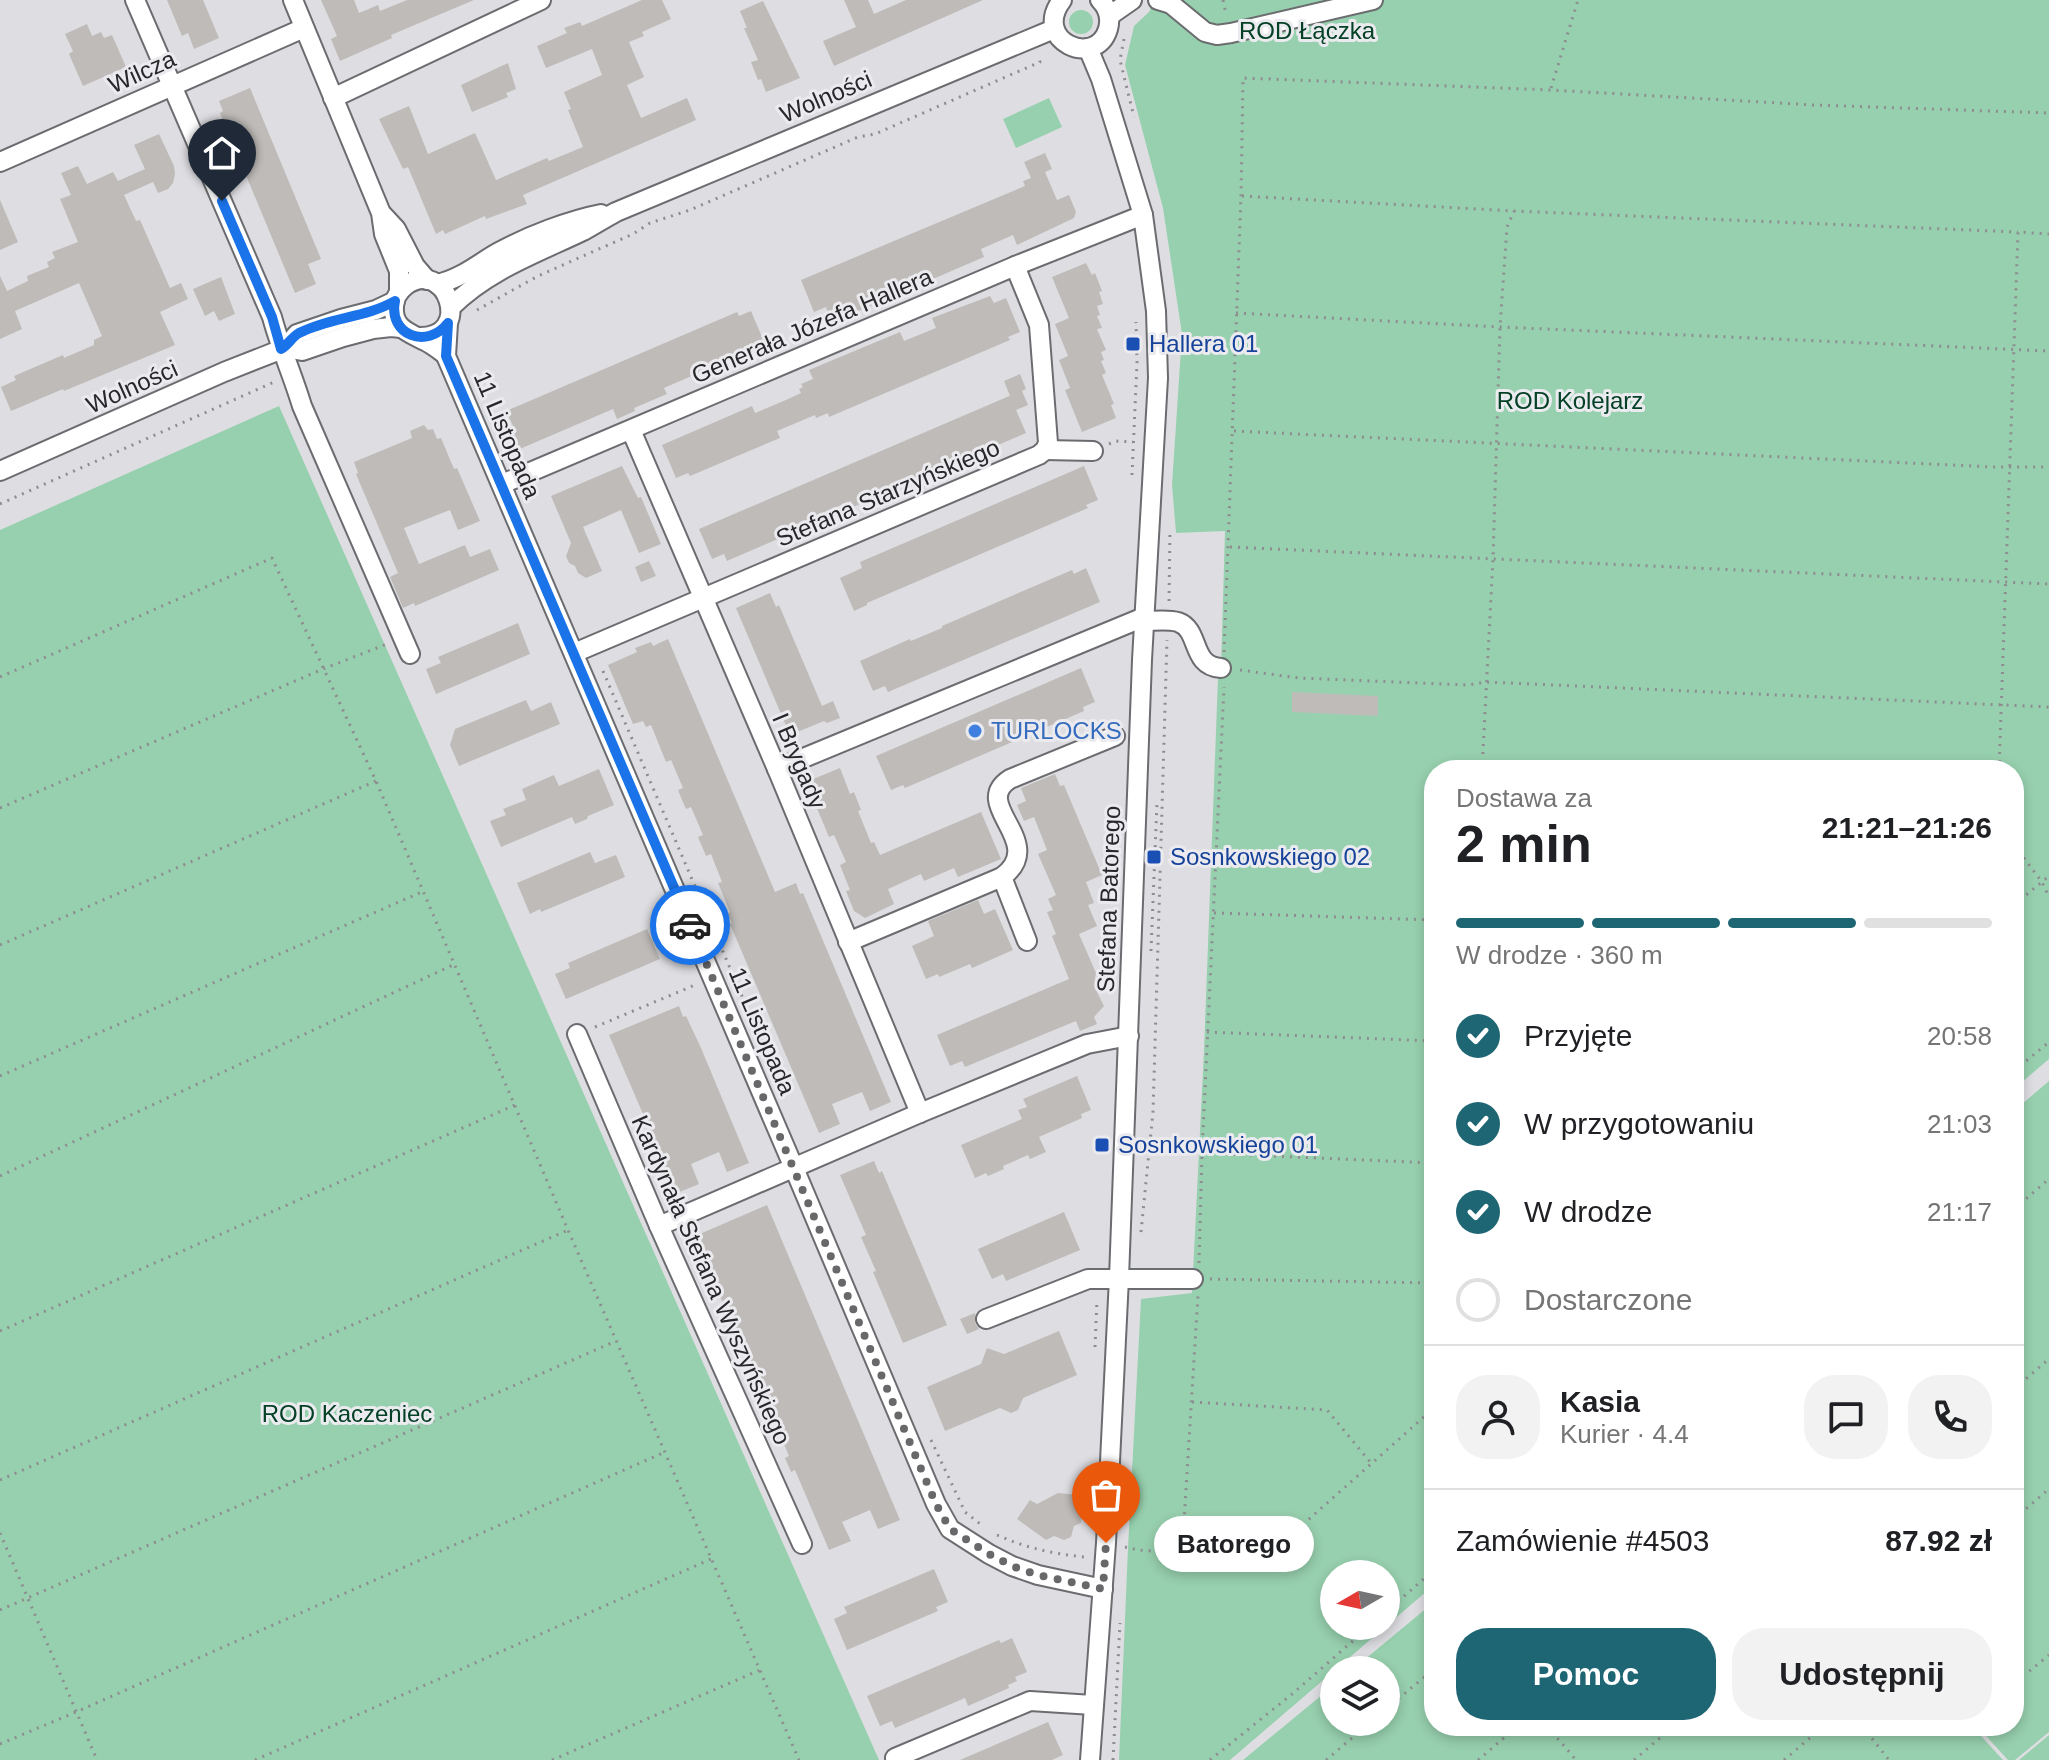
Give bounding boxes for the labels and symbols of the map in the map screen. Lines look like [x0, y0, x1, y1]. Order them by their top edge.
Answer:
park label: ROD Łączka [1239, 17, 1376, 44]
street label: Wilcza [104, 45, 180, 98]
street label: Wolności [776, 65, 876, 128]
pin [188, 119, 256, 201]
street label: Generała Józefa Hallera [687, 262, 937, 389]
place label: Hallera 01 [1149, 330, 1258, 357]
marker: Hallera 01 [1124, 335, 1142, 353]
street label: Wolności [82, 354, 182, 419]
street label: 11 Listopada [469, 367, 547, 503]
park label: ROD Kolejarz [1497, 387, 1643, 414]
street label: Stefana Starzyńskiego [772, 433, 1004, 552]
street label: I Brygady [767, 709, 832, 813]
place label: TURLOCKS [991, 717, 1122, 744]
marker: TURLOCKS [966, 722, 984, 740]
street label: Stefana Batorego [1092, 805, 1125, 993]
place label: Sosnkowskiego 02 [1170, 843, 1370, 870]
marker: Sosnkowskiego 02 [1145, 848, 1163, 866]
courier [650, 885, 730, 965]
street label: 11 Listopada [724, 963, 802, 1099]
street label: Kardynała Stefana Wyszyńskiego [626, 1111, 796, 1448]
place label: Sosnkowskiego 01 [1118, 1131, 1318, 1158]
marker: Sosnkowskiego 01 [1093, 1136, 1111, 1154]
park label: ROD Kaczeniec [262, 1400, 432, 1427]
pin [1072, 1461, 1140, 1543]
callout: Batorego [1154, 1515, 1314, 1571]
north arrow [1320, 1560, 1400, 1640]

